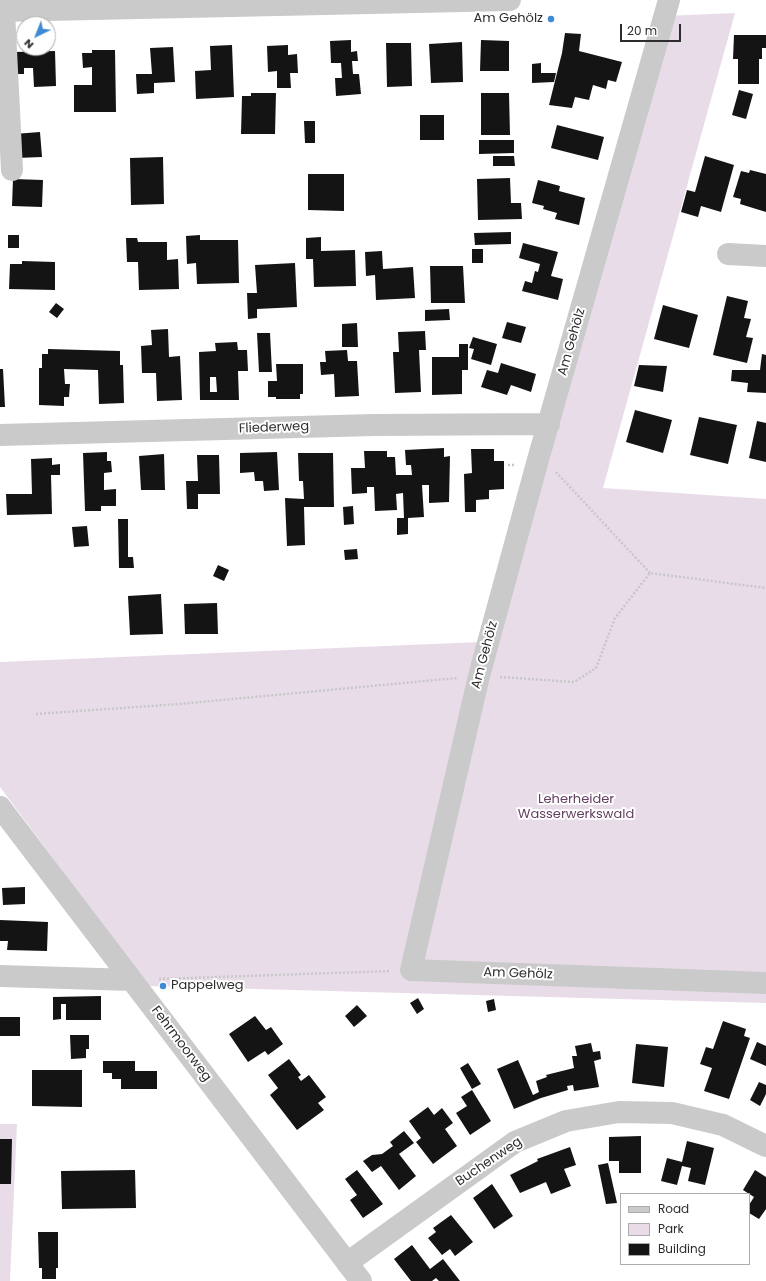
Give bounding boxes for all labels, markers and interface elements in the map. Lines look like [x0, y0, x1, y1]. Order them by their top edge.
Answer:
place label: Am Gehölz [473, 11, 543, 27]
marker: Am Gehölz [546, 14, 556, 24]
north arrow [16, 16, 56, 56]
scale bar [622, 16, 683, 42]
text: 20 m [627, 22, 657, 39]
text: N [20, 35, 37, 53]
street label: Am Gehölz [555, 306, 589, 378]
street label: Fliederweg [239, 419, 309, 437]
street label: Am Gehölz [468, 619, 502, 691]
park label: Leherheider Wasserwerkswald [518, 792, 634, 823]
street label: Am Gehölz [483, 965, 553, 983]
place label: Pappelweg [171, 978, 244, 994]
marker: Pappelweg [158, 981, 168, 991]
street label: Fehrmoorweg [148, 1003, 214, 1085]
street label: Buchenweg [453, 1134, 525, 1190]
legend [620, 1193, 750, 1265]
text: Road [658, 1200, 689, 1217]
text: Park [658, 1220, 684, 1237]
text: Building [658, 1240, 706, 1257]

